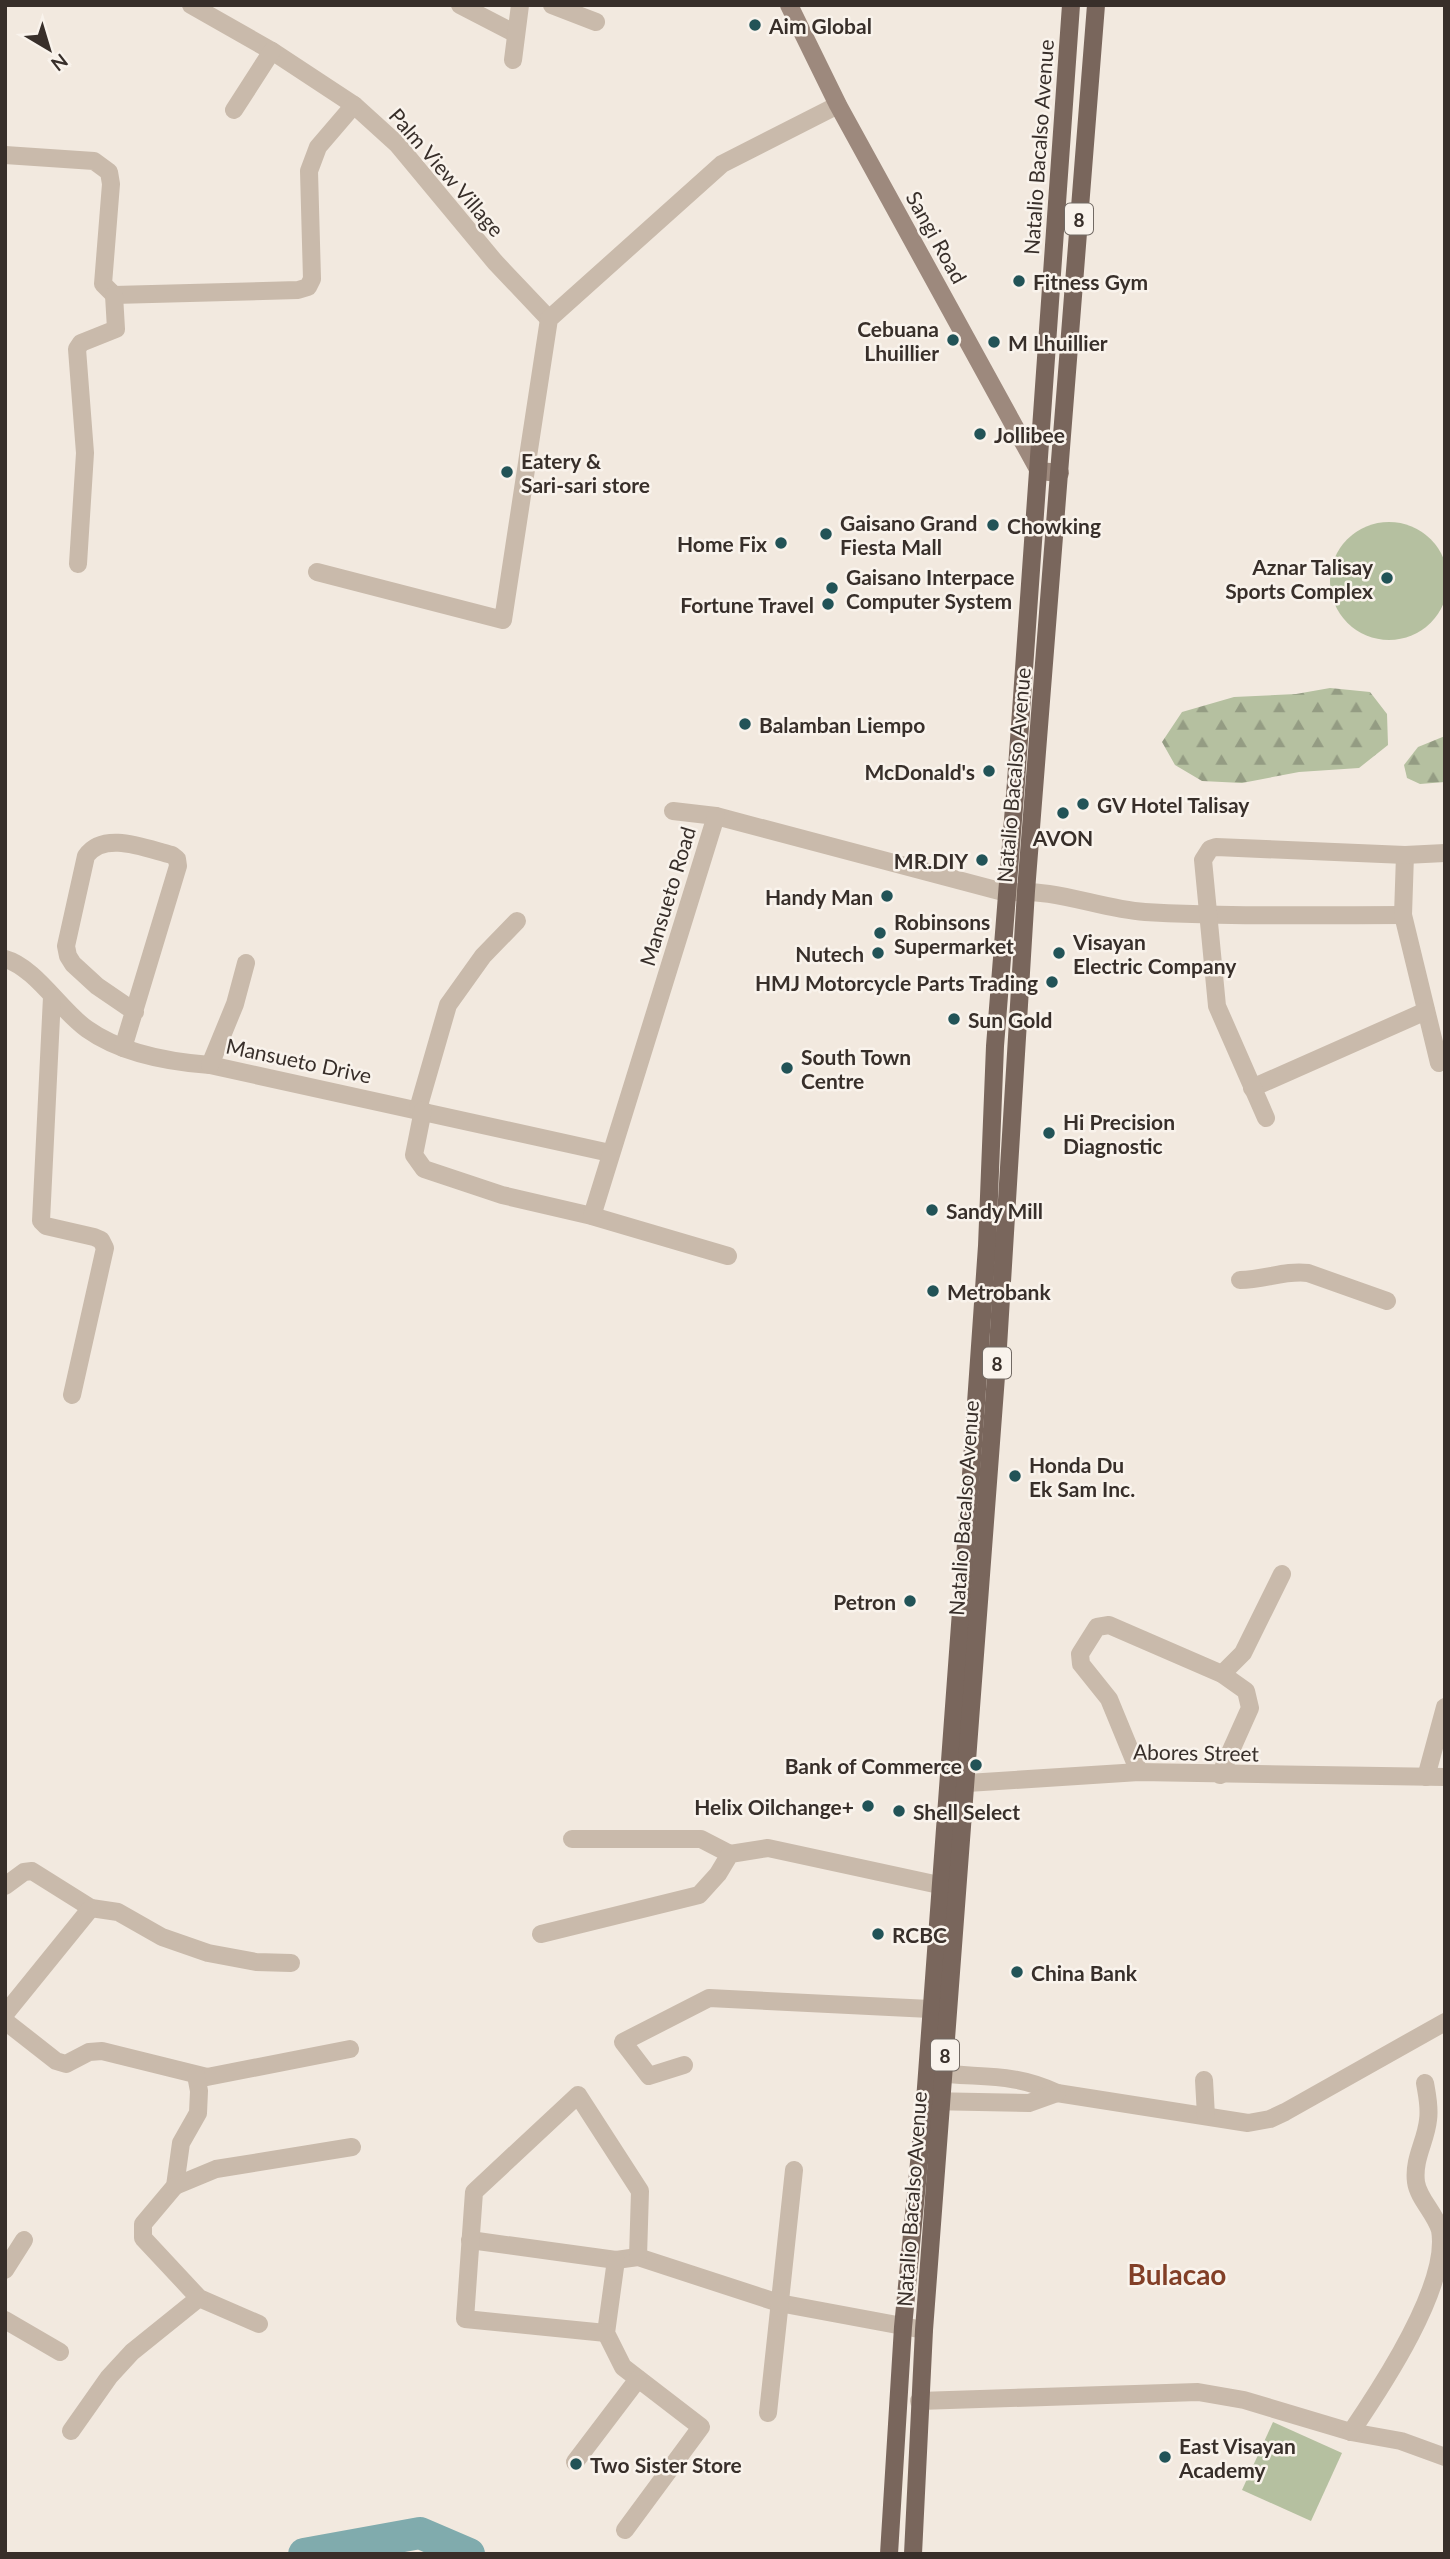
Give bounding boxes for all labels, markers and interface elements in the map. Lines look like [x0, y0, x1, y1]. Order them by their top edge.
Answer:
place label: Aim Global [768, 13, 872, 38]
north arrow [14, 14, 84, 84]
marker: Aim Global [747, 17, 763, 33]
street label: Natalio Bacalso Avenue [1018, 39, 1058, 255]
text: N [47, 49, 73, 76]
street label: Palm View Village [384, 103, 510, 241]
street label: Sangi Road [902, 187, 972, 287]
road number: 8 [1065, 204, 1093, 234]
place label: Fitness Gym [1033, 269, 1148, 294]
marker: Fitness Gym [1011, 273, 1027, 289]
place label: Cebuana Lhuillier [857, 316, 939, 365]
place label: M Lhuillier [1008, 330, 1108, 355]
marker: Cebuana Lhuillier [945, 332, 961, 348]
marker: M Lhuillier [986, 334, 1002, 350]
place label: Jollibee [994, 422, 1065, 447]
marker: Jollibee [972, 426, 988, 442]
place label: Eatery & Sari-sari store [521, 448, 650, 497]
marker: Eatery & Sari-sari store [499, 464, 515, 480]
place label: Gaisano Grand Fiesta Mall [840, 510, 977, 559]
place label: Chowking [1007, 513, 1101, 538]
marker: Chowking [985, 517, 1001, 533]
marker: Gaisano Grand Fiesta Mall [818, 526, 834, 542]
place label: Home Fix [677, 531, 767, 556]
marker: Home Fix [773, 535, 789, 551]
place label: Aznar Talisay Sports Complex [1225, 554, 1374, 603]
place label: Gaisano Interpace Computer System [846, 564, 1014, 613]
marker: Aznar Talisay Sports Complex [1379, 570, 1395, 586]
marker: Gaisano Interpace Computer System [824, 580, 840, 596]
place label: Fortune Travel [680, 592, 814, 617]
marker: Fortune Travel [820, 596, 836, 612]
street label: Natalio Bacalso Avenue [991, 666, 1035, 884]
place label: Balamban Liempo [759, 712, 925, 737]
marker: Balamban Liempo [737, 716, 753, 732]
place label: McDonald's [864, 759, 975, 784]
marker: McDonald's [981, 763, 997, 779]
place label: GV Hotel Talisay [1097, 792, 1250, 817]
marker: GV Hotel Talisay [1075, 796, 1091, 812]
marker: AVON [1055, 805, 1071, 821]
street label: Mansueto Road [634, 823, 700, 969]
place label: AVON [1032, 825, 1093, 850]
place label: MR.DIY [894, 848, 968, 873]
marker: MR.DIY [974, 852, 990, 868]
place label: Handy Man [765, 884, 873, 909]
marker: Handy Man [879, 888, 895, 904]
place label: Robinsons Supermarket [894, 909, 1014, 958]
marker: Robinsons Supermarket [872, 925, 888, 941]
place label: Visayan Electric Company [1072, 929, 1237, 978]
place label: Nutech [795, 941, 864, 966]
marker: Nutech [870, 945, 886, 961]
marker: Visayan Electric Company [1051, 945, 1067, 961]
place label: HMJ Motorcycle Parts Trading [755, 970, 1038, 995]
marker: HMJ Motorcycle Parts Trading [1044, 974, 1060, 990]
place label: Sun Gold [968, 1007, 1052, 1032]
marker: Sun Gold [946, 1011, 962, 1027]
street label: Mansueto Drive [224, 1032, 374, 1088]
place label: South Town Centre [801, 1044, 911, 1093]
marker: South Town Centre [779, 1060, 795, 1076]
place label: Hi Precision Diagnostic [1063, 1109, 1175, 1158]
marker: Hi Precision Diagnostic [1041, 1125, 1057, 1141]
place label: Sandy Mill [946, 1198, 1043, 1223]
marker: Sandy Mill [924, 1202, 940, 1218]
place label: Metrobank [947, 1279, 1051, 1304]
marker: Metrobank [925, 1283, 941, 1299]
road number: 8 [983, 1348, 1011, 1378]
street label: Natalio Bacalso Avenue [943, 1400, 983, 1616]
place label: Honda Du Ek Sam Inc. [1029, 1452, 1135, 1501]
marker: Honda Du Ek Sam Inc. [1007, 1468, 1023, 1484]
place label: Petron [833, 1589, 896, 1614]
marker: Petron [902, 1593, 918, 1609]
street label: Abores Street [1133, 1738, 1260, 1766]
place label: Bank of Commerce [785, 1753, 962, 1778]
marker: Bank of Commerce [968, 1757, 984, 1773]
place label: Helix Oilchange+ [694, 1794, 854, 1819]
marker: Helix Oilchange+ [860, 1798, 876, 1814]
place label: Shell Select [913, 1799, 1020, 1824]
marker: Shell Select [891, 1803, 907, 1819]
place label: RCBC [892, 1922, 947, 1947]
marker: RCBC [870, 1926, 886, 1942]
place label: China Bank [1031, 1960, 1138, 1985]
marker: China Bank [1009, 1964, 1025, 1980]
road number: 8 [931, 2039, 959, 2070]
street label: Natalio Bacalso Avenue [891, 2091, 931, 2307]
district label: Bulacao [1128, 2257, 1226, 2291]
place label: East Visayan Academy [1178, 2433, 1296, 2482]
marker: East Visayan Academy [1157, 2449, 1173, 2465]
place label: Two Sister Store [590, 2452, 742, 2477]
marker: Two Sister Store [568, 2456, 584, 2472]

